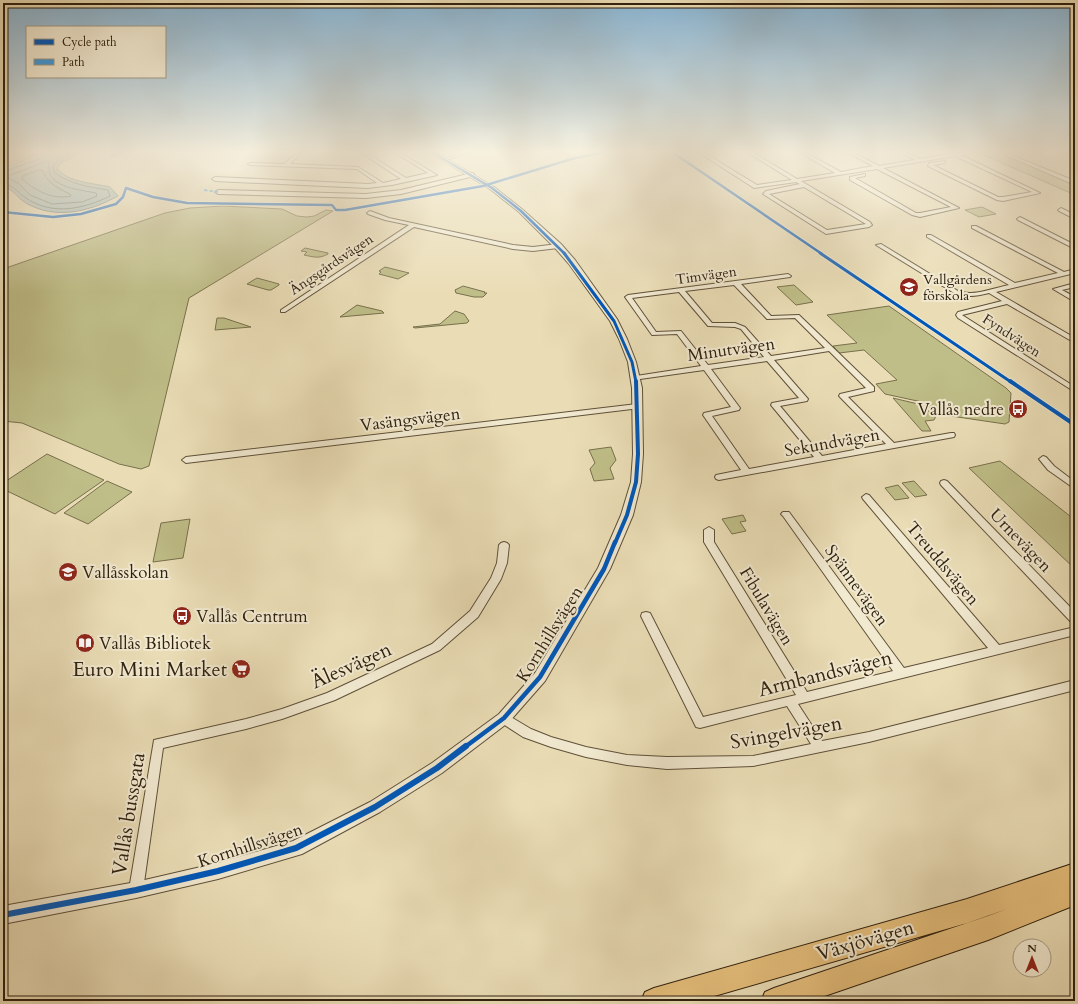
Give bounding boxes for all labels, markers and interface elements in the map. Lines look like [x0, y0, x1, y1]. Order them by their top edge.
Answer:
legend [26, 26, 166, 78]
text: Cycle path [62, 34, 117, 50]
text: Path [62, 54, 85, 70]
street label: Ängsgårdsvägen [286, 229, 377, 299]
street label: Timvägen [674, 262, 738, 289]
place label: Vallgårdens förskola [923, 270, 992, 305]
school or university icon: Vallgårdens förskola [898, 276, 920, 298]
street label: Fyndvägen [979, 309, 1045, 361]
street label: Minutvägen [686, 332, 777, 367]
place label: Vallås nedre [918, 398, 1004, 421]
bus stop icon: Vallås nedre [1007, 398, 1029, 420]
street label: Vasängsvägen [359, 402, 462, 437]
street label: Sekundvägen [783, 423, 882, 462]
street label: Urnevägen [984, 503, 1057, 578]
street label: Treuddsvägen [901, 517, 985, 610]
street label: Spännevägen [819, 540, 894, 631]
school or university icon: Vallåsskolan [57, 561, 79, 583]
place label: Vallåsskolan [82, 561, 169, 584]
street label: Fibulavägen [734, 563, 799, 650]
street label: Kornhillsvägen [511, 582, 588, 687]
bus stop icon: Vallås Centrum [171, 605, 193, 627]
place label: Vallås Centrum [196, 605, 308, 628]
library icon: Vallås Bibliotek [74, 632, 96, 654]
place label: Vallås Bibliotek [99, 632, 212, 655]
street label: Älesvägen [307, 635, 396, 695]
street label: Armbandsvägen [755, 644, 896, 703]
place label: Euro Mini Market [72, 656, 228, 683]
supermarket icon: Euro Mini Market [230, 658, 252, 680]
street label: Svingelvägen [728, 709, 845, 756]
street label: Vallås bussgata [105, 750, 152, 877]
street label: Kornhillsvägen [195, 818, 306, 873]
street label: Växjövägen [813, 913, 918, 967]
north arrow [1012, 938, 1052, 978]
text: N [1027, 941, 1037, 956]

